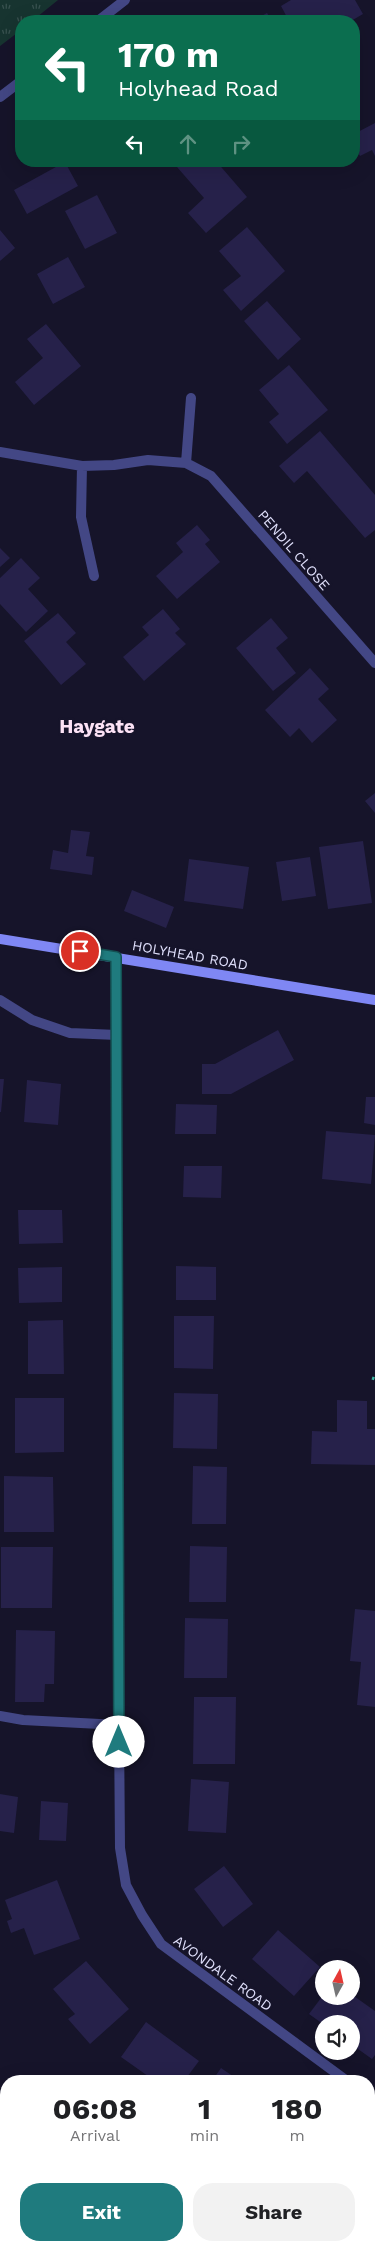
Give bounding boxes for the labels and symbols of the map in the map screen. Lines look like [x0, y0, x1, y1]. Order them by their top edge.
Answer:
street label: PENDIL CLOSE [255, 507, 333, 593]
district label: Haygate [59, 715, 135, 738]
pin [59, 930, 101, 972]
street label: HOLYHEAD ROAD [131, 937, 249, 973]
position arrow [92, 1715, 144, 1767]
street label: AVONDALE ROAD [171, 1932, 275, 2014]
north arrow [315, 1960, 360, 2005]

